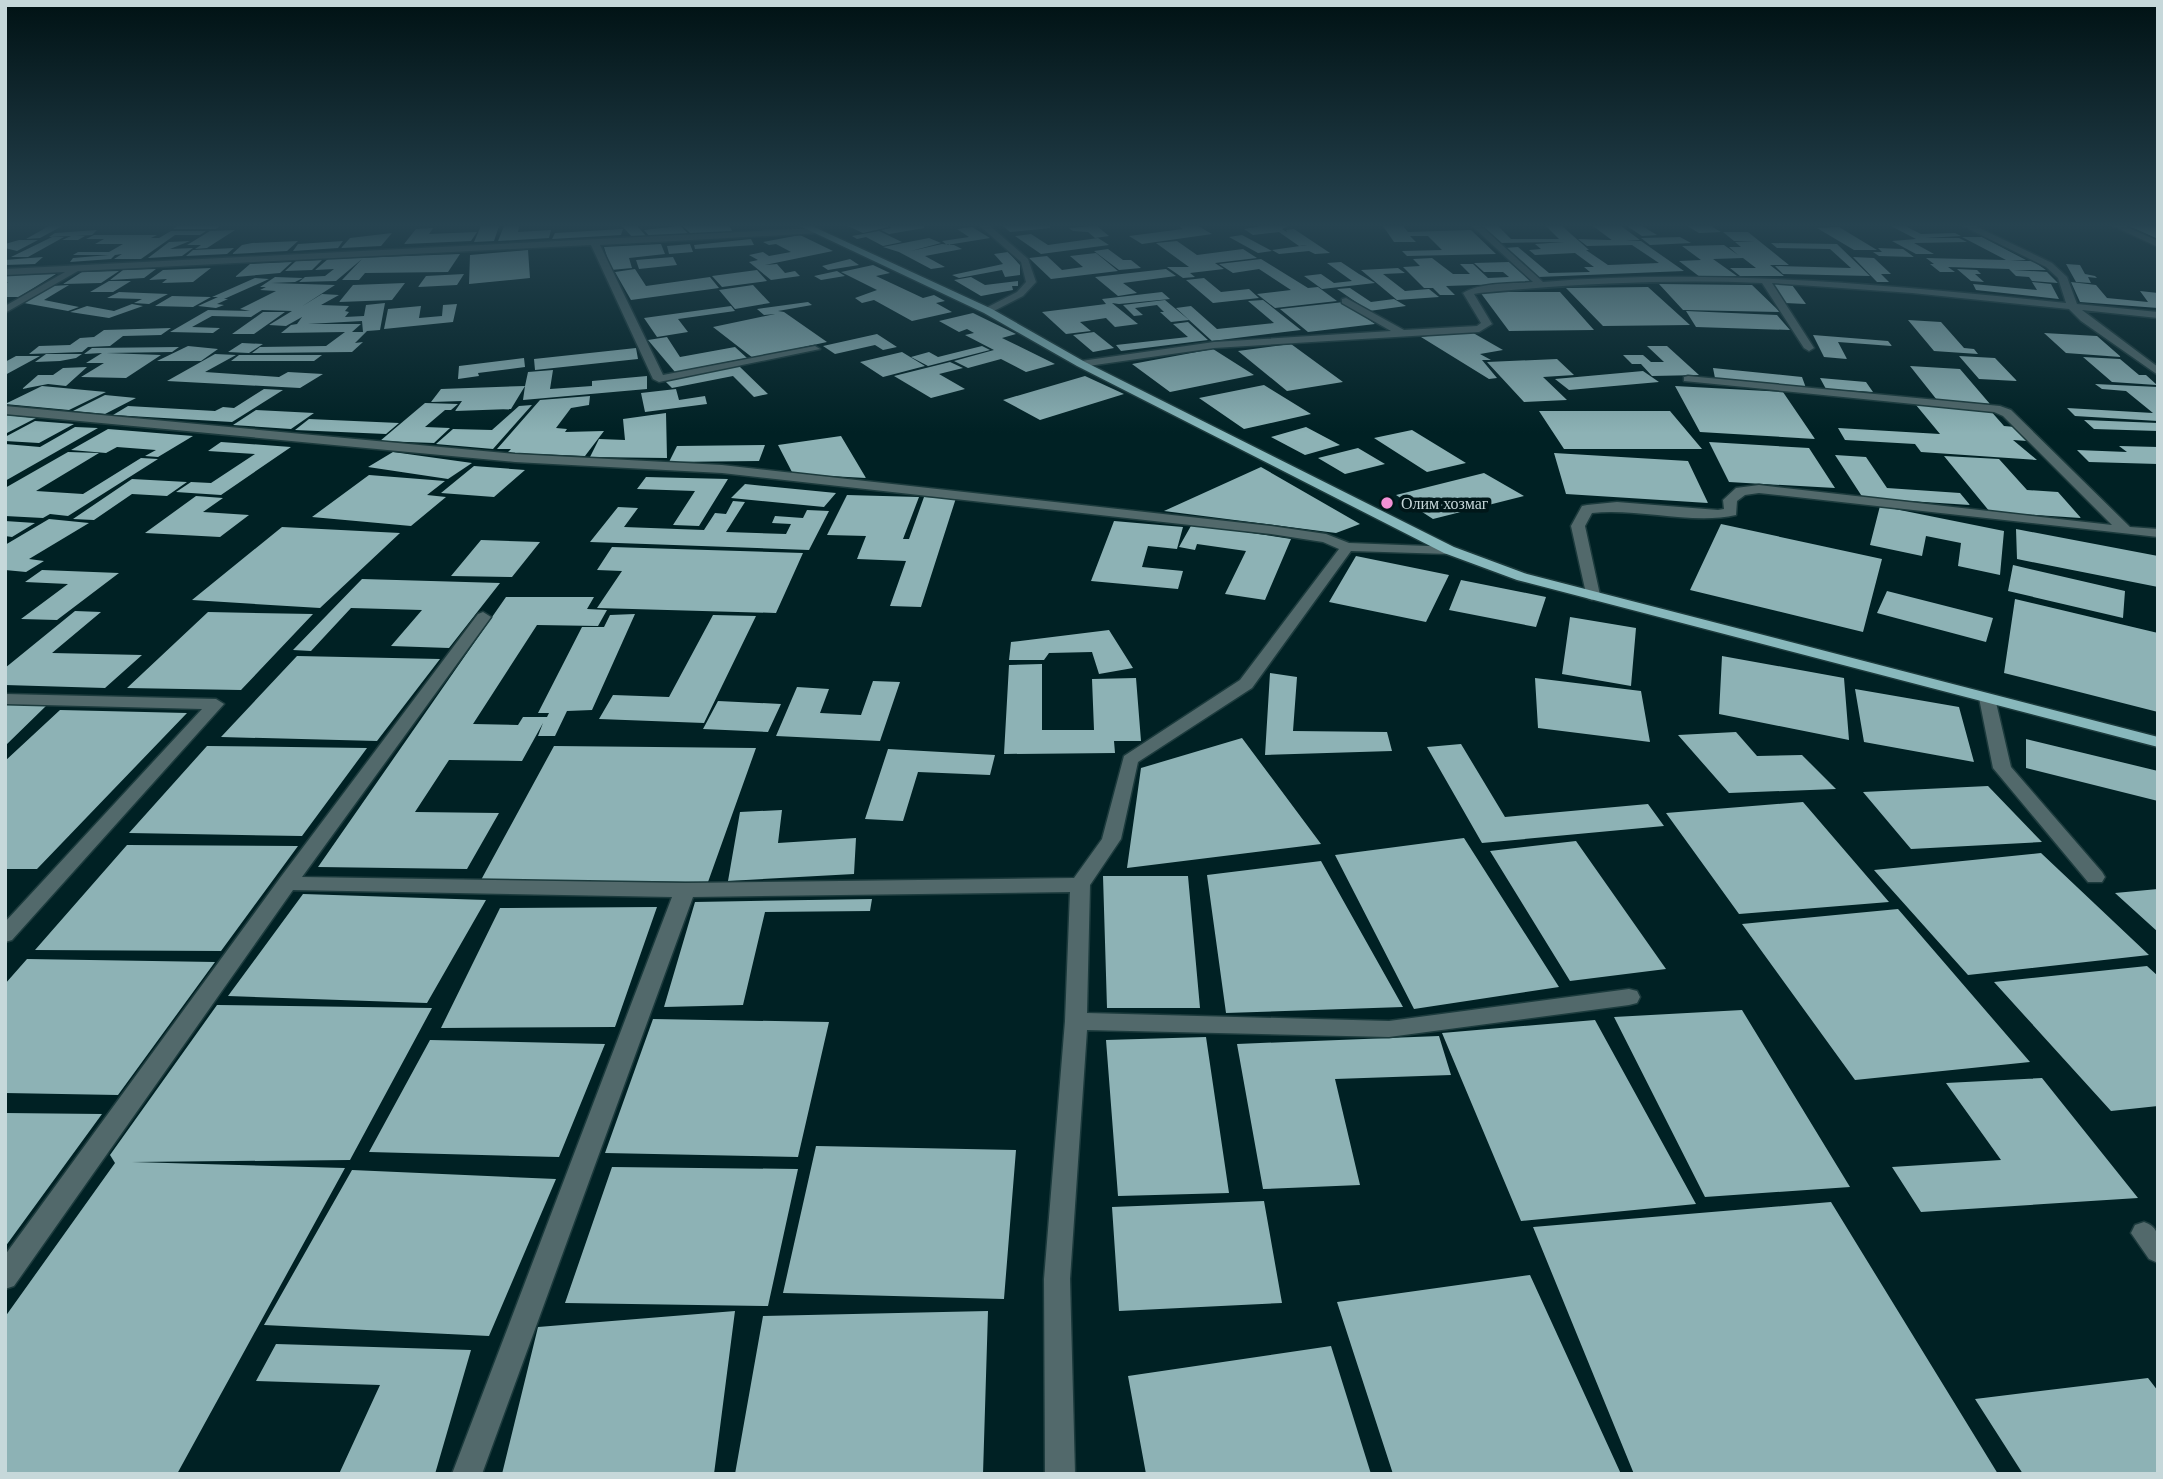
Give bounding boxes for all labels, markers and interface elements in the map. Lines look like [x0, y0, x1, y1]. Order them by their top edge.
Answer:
marker: Олим хозмаг [1379, 495, 1395, 511]
place label: Олим хозмаг [1401, 495, 1489, 512]

